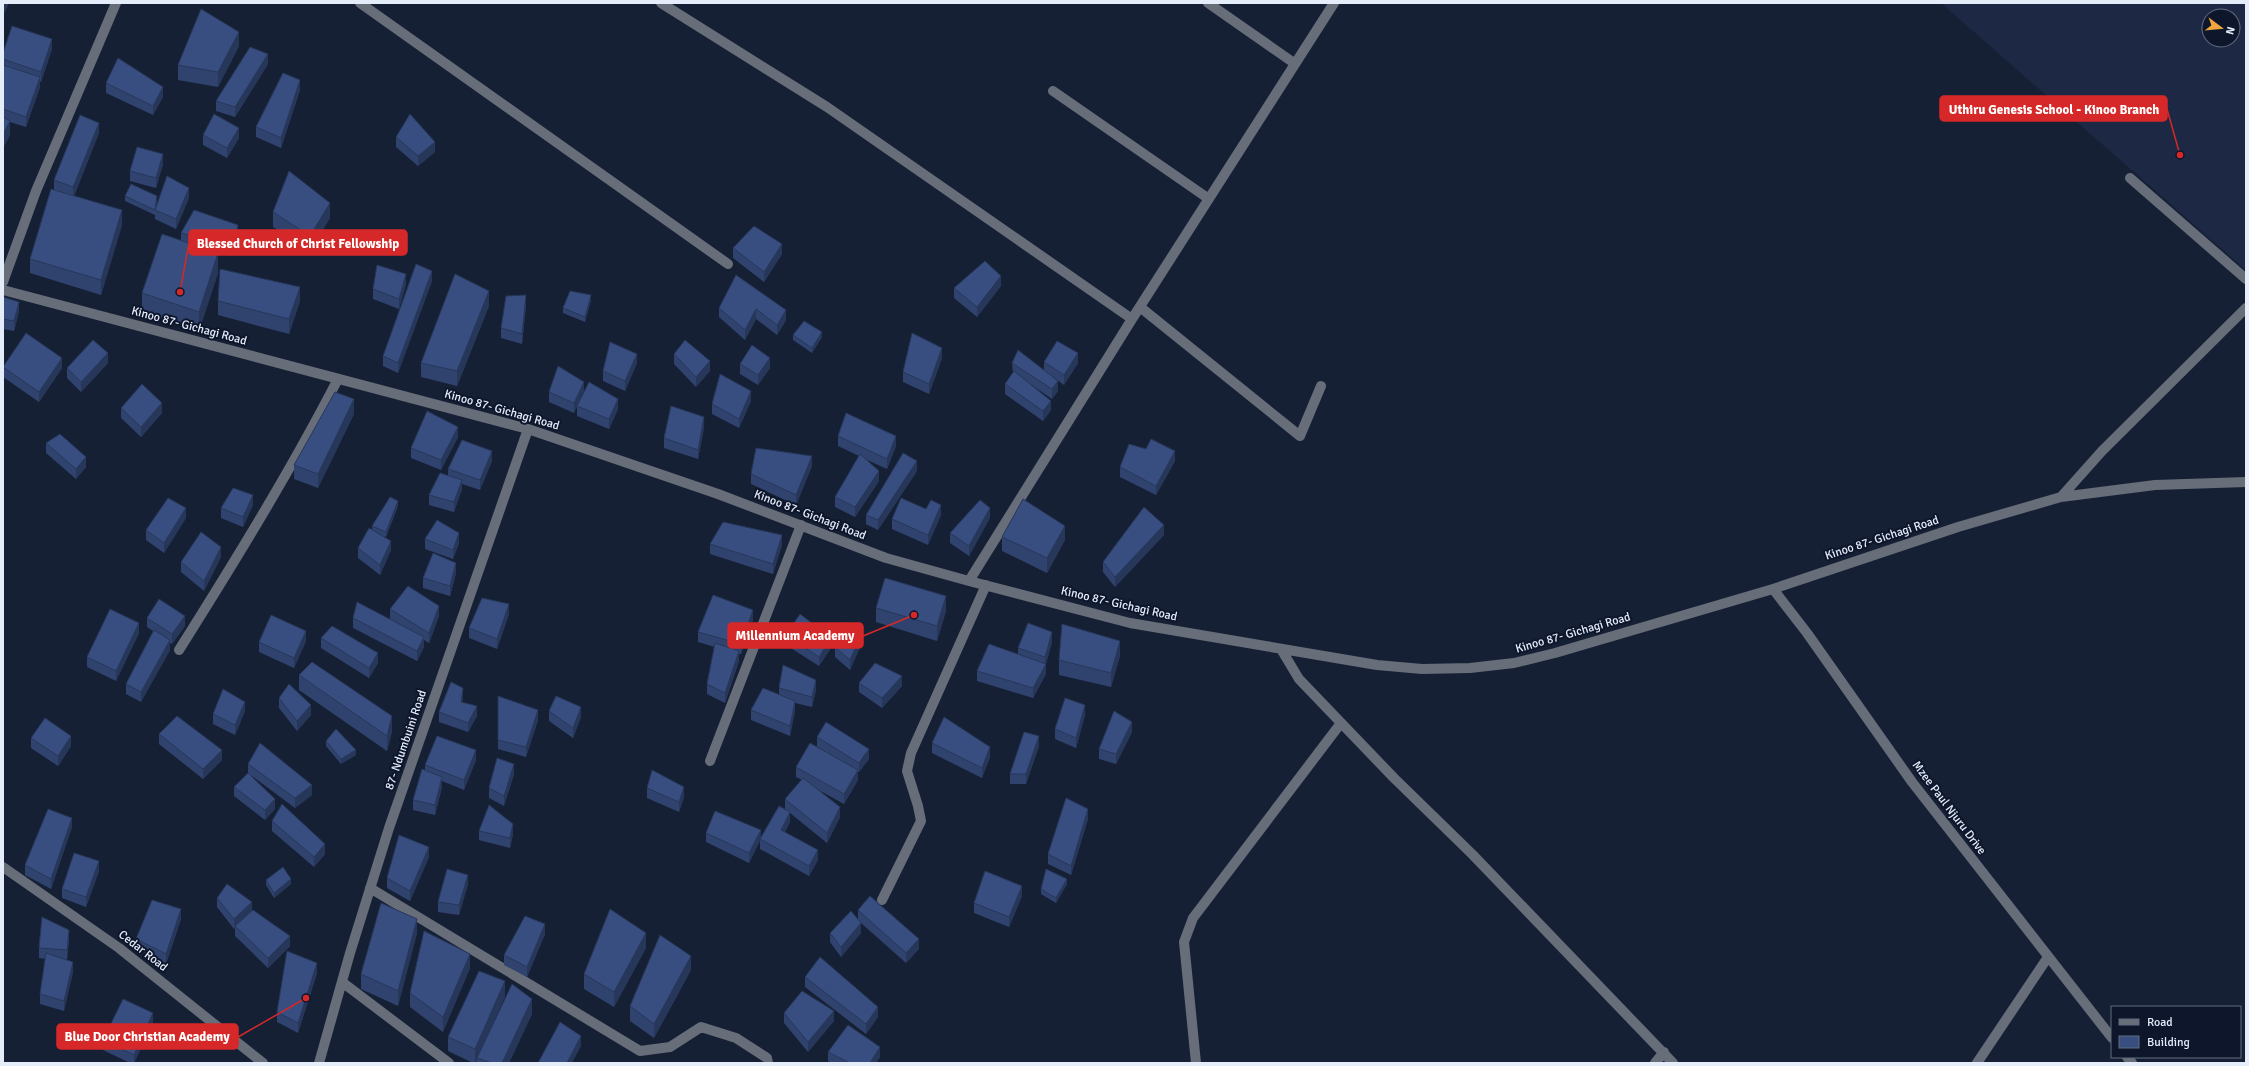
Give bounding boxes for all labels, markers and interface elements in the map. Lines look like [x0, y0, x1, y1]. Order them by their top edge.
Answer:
north arrow [2201, 8, 2241, 48]
text: N [2223, 25, 2237, 36]
callout: Uthiru Genesis School - Kinoo Branch [1940, 96, 2167, 121]
text: Uthiru Genesis School - Kinoo Branch [1949, 102, 2159, 118]
callout: Blessed Church of Christ Fellowship [189, 230, 407, 255]
text: Blessed Church of Christ Fellowship [197, 236, 399, 252]
street label: Kinoo 87- Gichagi Road [130, 303, 248, 349]
street label: Kinoo 87- Gichagi Road [443, 386, 561, 434]
street label: Kinoo 87- Gichagi Road [752, 487, 868, 543]
street label: Kinoo 87- Gichagi Road [1823, 512, 1941, 564]
street label: Kinoo 87- Gichagi Road [1059, 583, 1179, 625]
street label: Kinoo 87- Gichagi Road [1514, 609, 1632, 657]
callout: Millennium Academy [728, 623, 863, 648]
text: Millennium Academy [736, 628, 855, 644]
street label: 87- Ndumbuini Road [382, 688, 430, 792]
street label: Mzee Paul Njuru Drive [1909, 758, 1989, 858]
street label: Cedar Road [115, 927, 171, 975]
legend [2111, 1006, 2241, 1058]
text: Road [2147, 1015, 2173, 1030]
callout: Blue Door Christian Academy [57, 1024, 238, 1049]
text: Blue Door Christian Academy [64, 1029, 230, 1045]
text: Building [2147, 1035, 2190, 1050]

